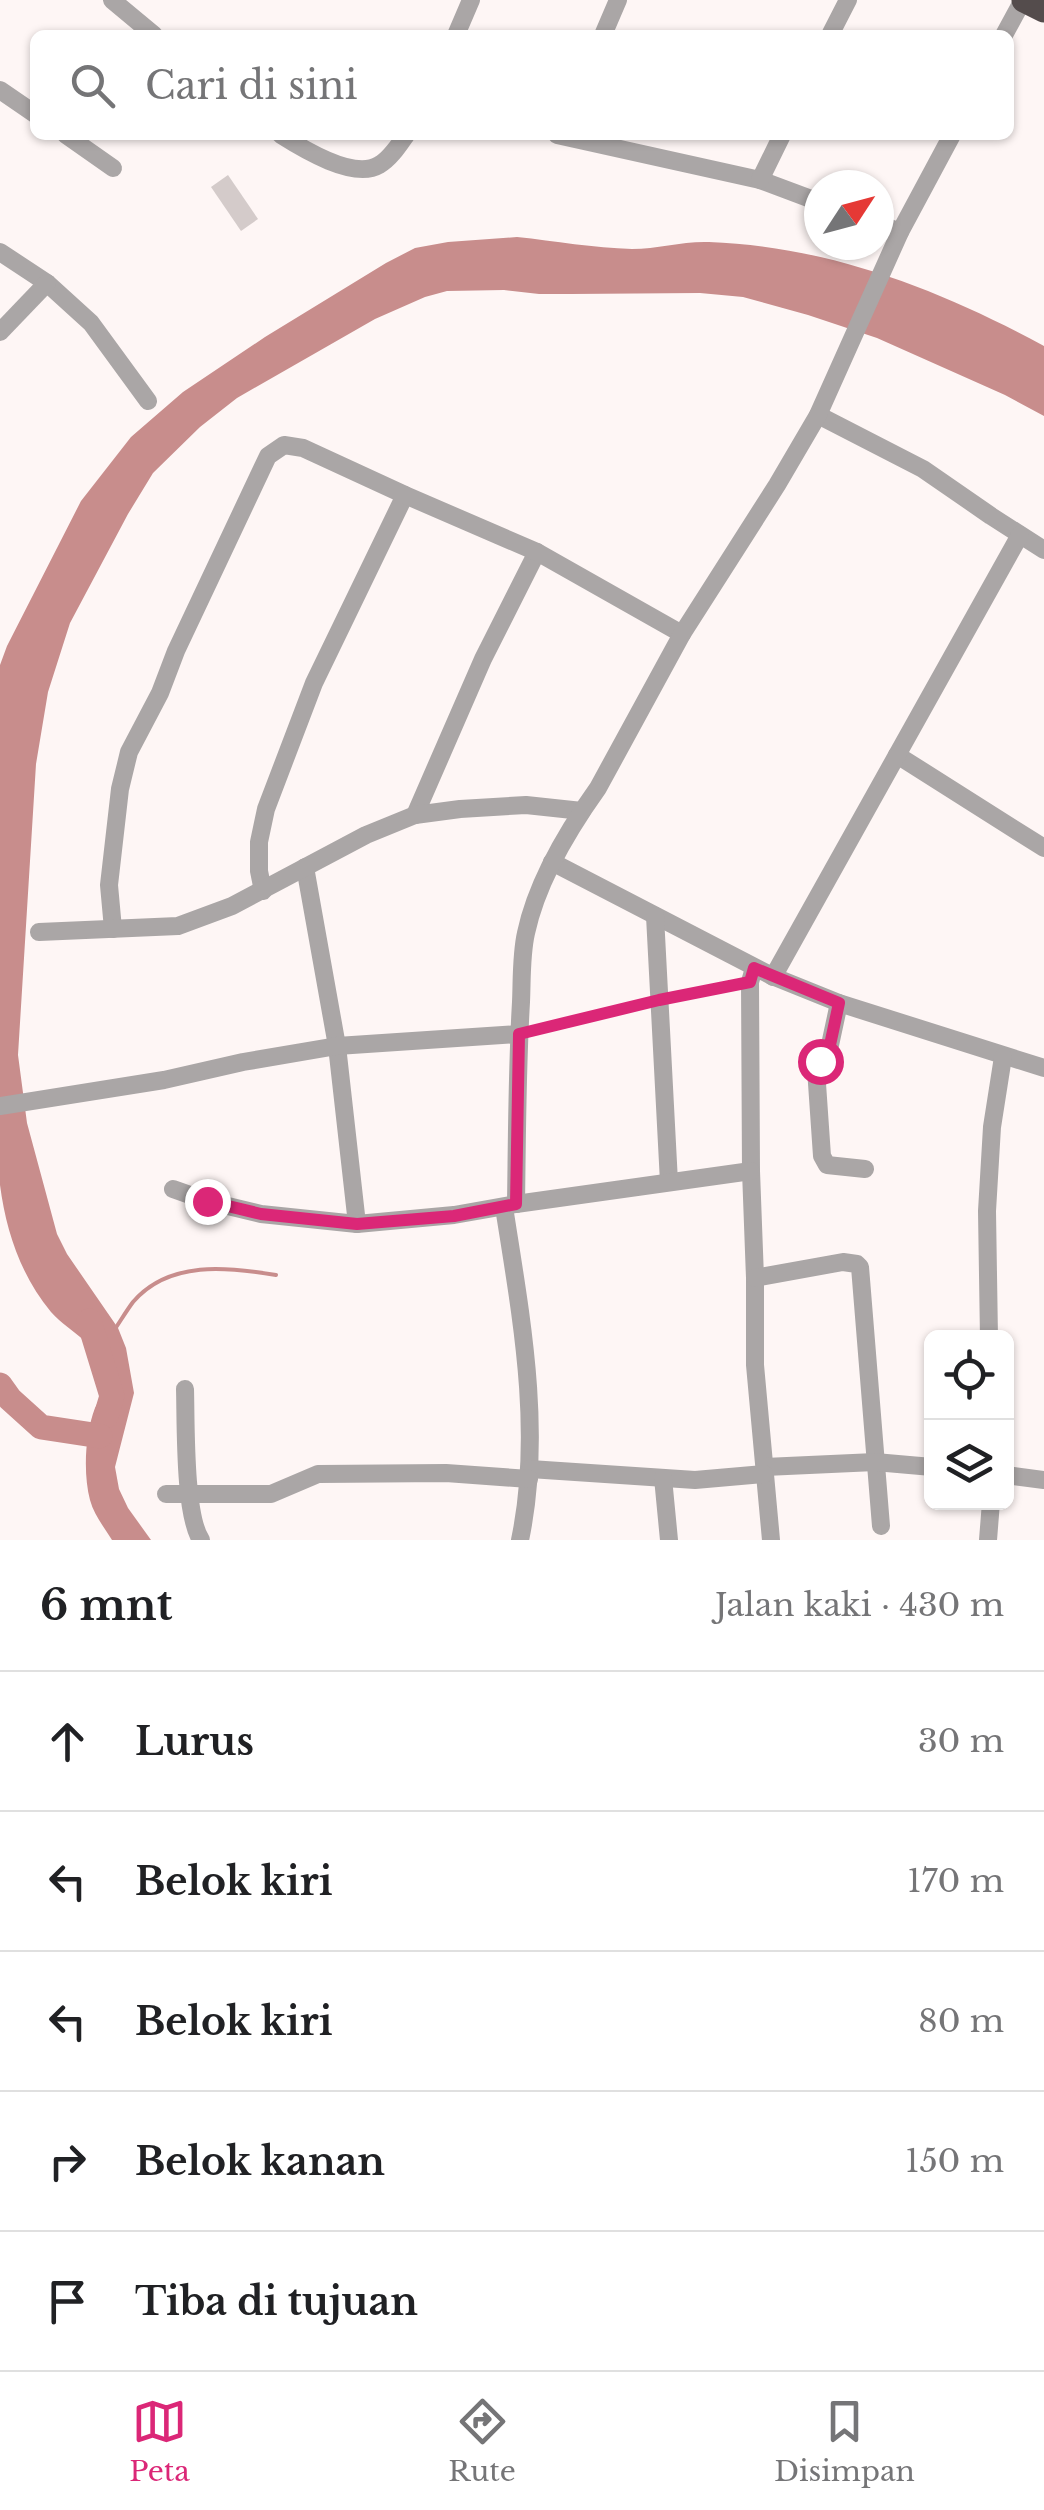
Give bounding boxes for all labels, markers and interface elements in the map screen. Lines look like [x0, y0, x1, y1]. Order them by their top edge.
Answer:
search box [30, 30, 1014, 140]
icon: search [65, 58, 120, 113]
text: Cari di sini [145, 62, 357, 109]
north arrow [804, 170, 894, 260]
route start [798, 1039, 844, 1085]
route end [185, 1179, 231, 1225]
map controls [924, 1330, 1014, 1510]
button: locate [924, 1330, 1014, 1420]
button: layers [924, 1420, 1014, 1510]
text: 6 mnt [40, 1579, 173, 1631]
text: Jalan kaki · 430 m [715, 1585, 1004, 1625]
icon: ahead [40, 1714, 95, 1769]
text: Lurus [135, 1718, 254, 1765]
text: 30 m [918, 1721, 1004, 1761]
icon: left [40, 1854, 95, 1909]
text: Belok kiri [135, 1858, 332, 1905]
text: 170 m [907, 1861, 1004, 1901]
icon: left [40, 1994, 95, 2049]
text: Belok kiri [135, 1998, 332, 2045]
text: 80 m [918, 2001, 1004, 2041]
icon: right [40, 2134, 95, 2189]
text: Belok kanan [135, 2138, 385, 2185]
text: 150 m [905, 2141, 1004, 2181]
icon: arrive [40, 2274, 95, 2329]
text: Tiba di tujuan [135, 2278, 418, 2325]
tab: Peta [129, 2394, 190, 2489]
tab: Rute [448, 2394, 516, 2489]
tab: Disimpan [774, 2394, 915, 2489]

